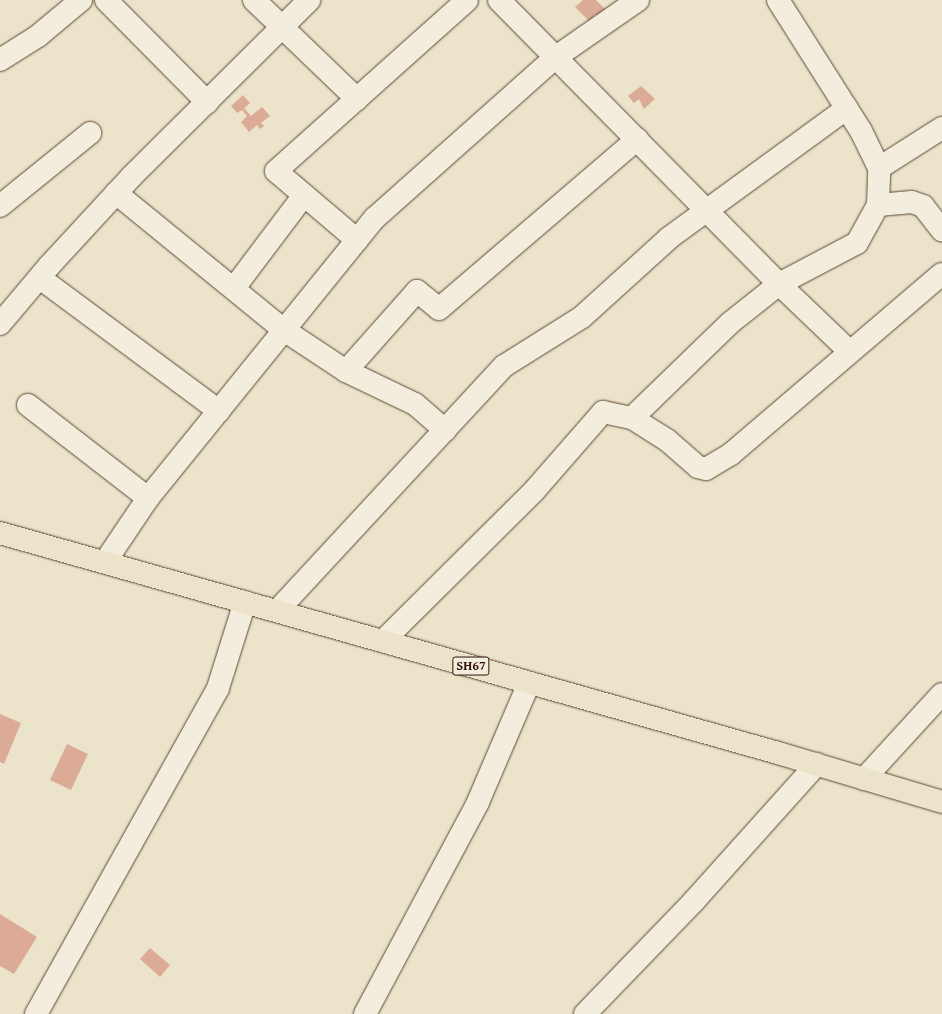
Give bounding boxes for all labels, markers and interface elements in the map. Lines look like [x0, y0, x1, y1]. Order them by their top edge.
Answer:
road number: SH67 [452, 655, 490, 677]

